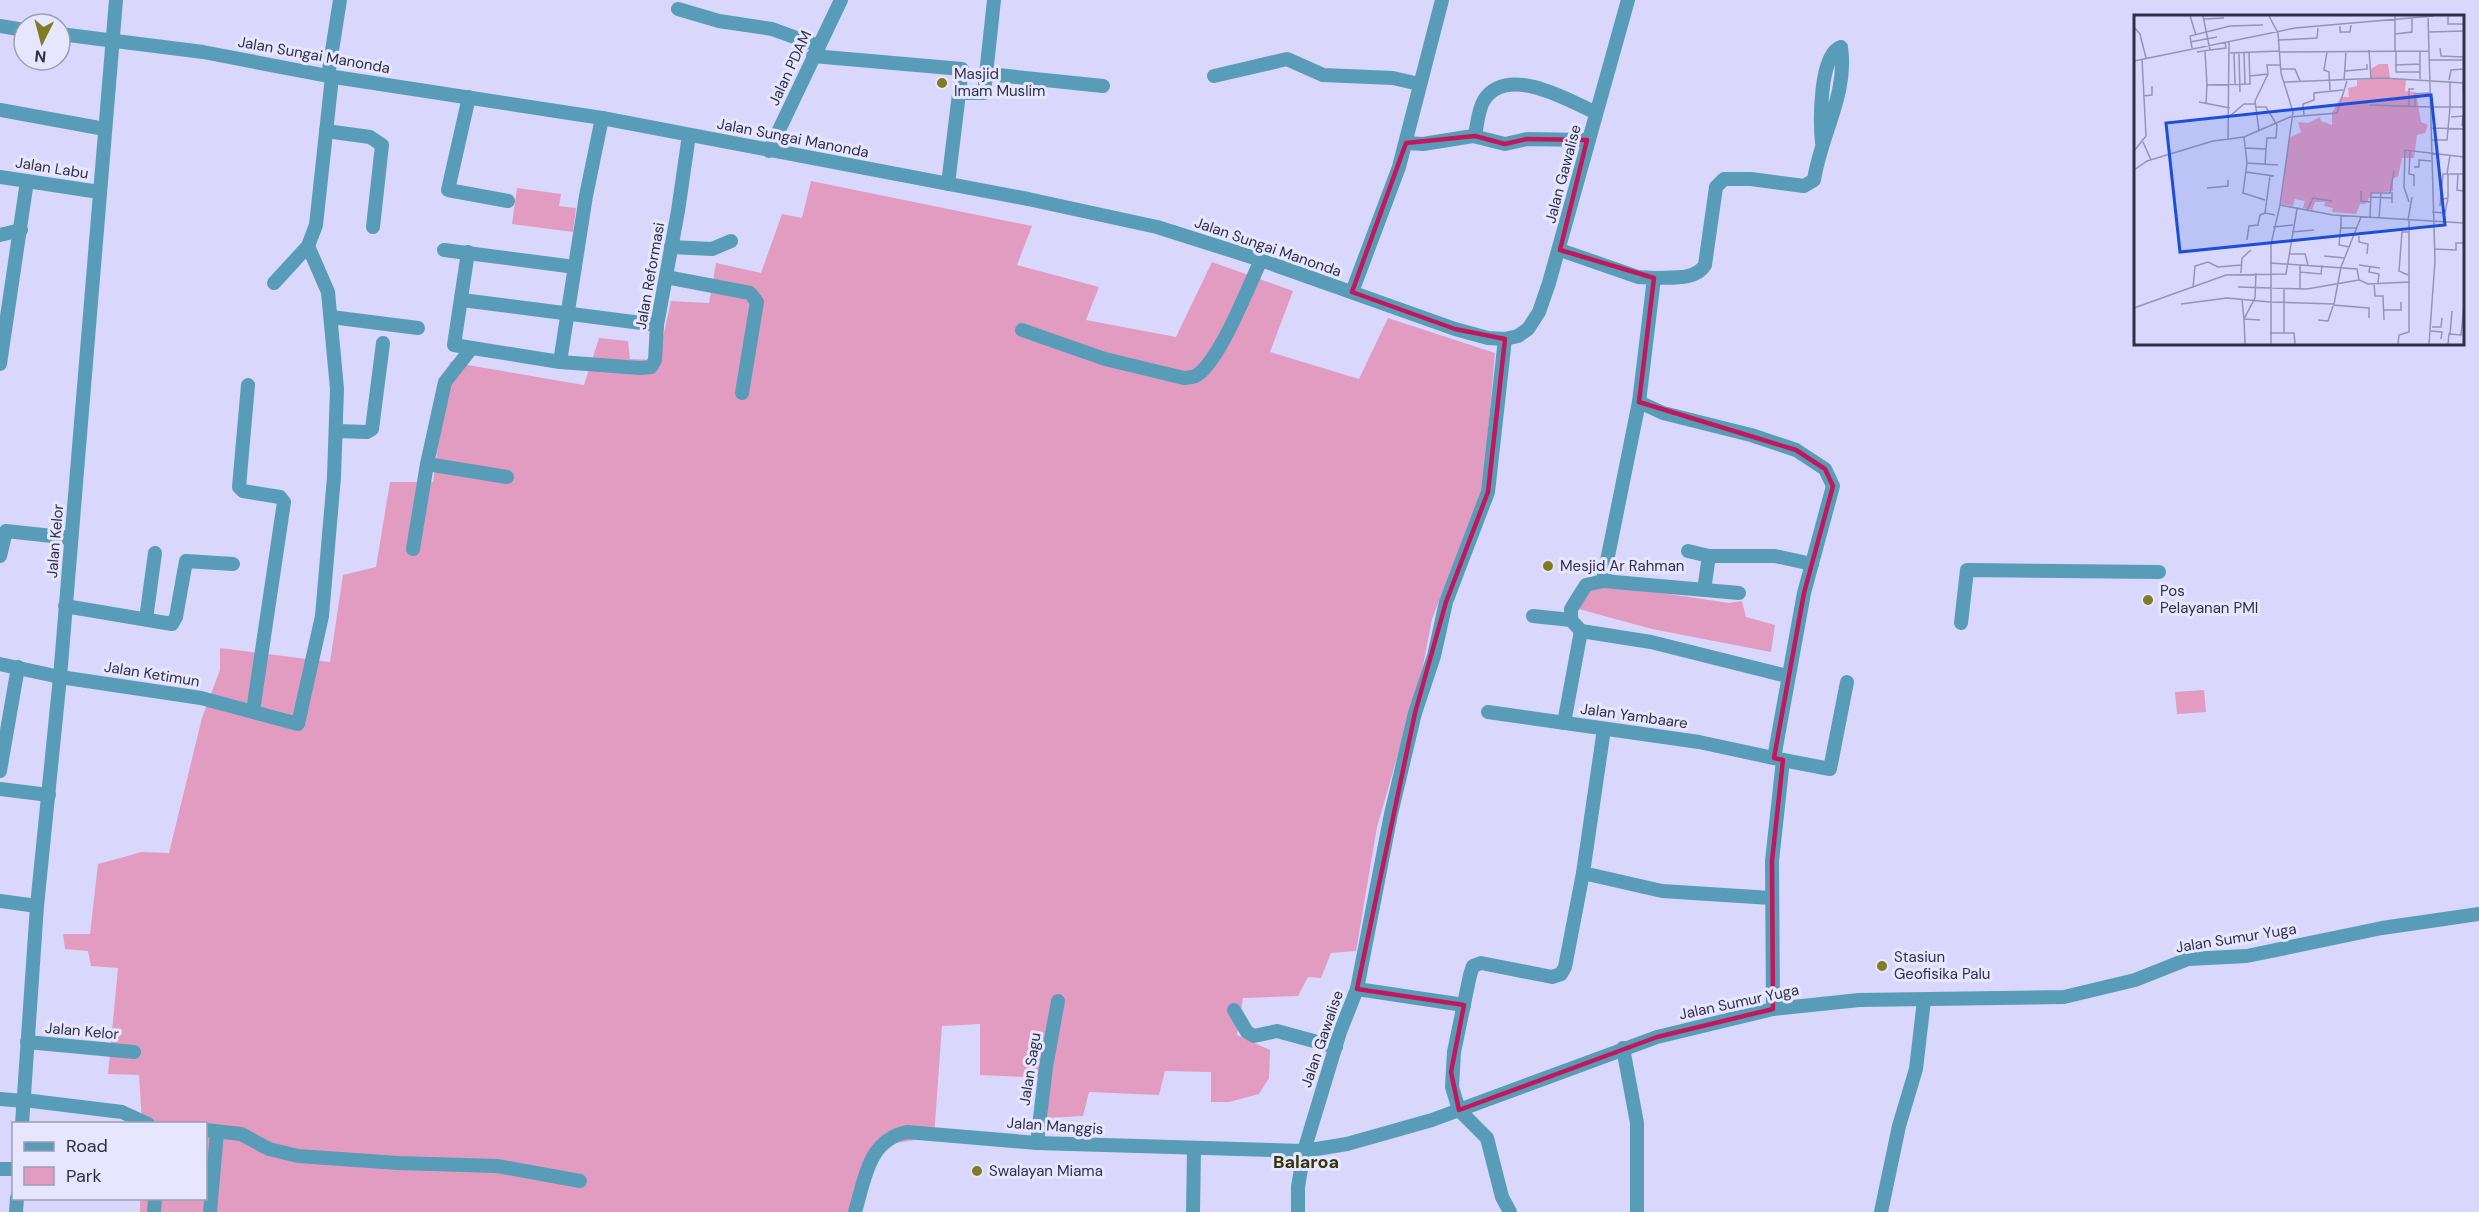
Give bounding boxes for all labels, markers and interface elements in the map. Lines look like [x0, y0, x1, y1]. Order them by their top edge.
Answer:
north arrow [12, 12, 72, 72]
inset map [2134, 15, 2464, 345]
street label: Jalan PDAM [764, 27, 816, 109]
street label: Jalan Sungai Manonda [236, 32, 392, 78]
text: N [34, 45, 47, 67]
place label: Masjid Imam Muslim [954, 64, 1045, 101]
marker: Masjid Imam Muslim [935, 76, 949, 90]
street label: Jalan Sungai Manonda [715, 113, 871, 163]
street label: Jalan Gawalise [1540, 122, 1586, 226]
street label: Jalan Labu [14, 152, 90, 184]
street label: Jalan Sungai Manonda [1192, 212, 1344, 282]
street label: Jalan Reformasi [631, 221, 669, 331]
street label: Jalan Kelor [42, 503, 68, 579]
place label: Mesjid Ar Rahman [1560, 556, 1684, 576]
marker: Mesjid Ar Rahman [1541, 559, 1555, 573]
place label: Pos Pelayanan PMI [2160, 581, 2258, 618]
marker: Pos Pelayanan PMI [2141, 593, 2155, 607]
street label: Jalan Ketimun [103, 657, 201, 691]
street label: Jalan Yambaare [1579, 699, 1689, 733]
street label: Jalan Sumur Yuga [2174, 919, 2298, 957]
place label: Stasiun Geofisika Palu [1894, 947, 1990, 984]
marker: Stasiun Geofisika Palu [1875, 959, 1889, 973]
street label: Jalan Sumur Yuga [1677, 980, 1801, 1024]
street label: Jalan Gawalise [1296, 988, 1348, 1090]
street label: Jalan Kelor [44, 1018, 120, 1044]
street label: Jalan Sagu [1014, 1031, 1046, 1107]
street label: Jalan Manggis [1006, 1113, 1104, 1139]
legend [12, 1122, 207, 1200]
text: Road [66, 1134, 108, 1158]
district label: Balaroa [1273, 1150, 1339, 1174]
place label: Swalayan Miama [989, 1161, 1103, 1181]
text: Park [66, 1164, 102, 1188]
marker: Swalayan Miama [970, 1164, 984, 1178]

